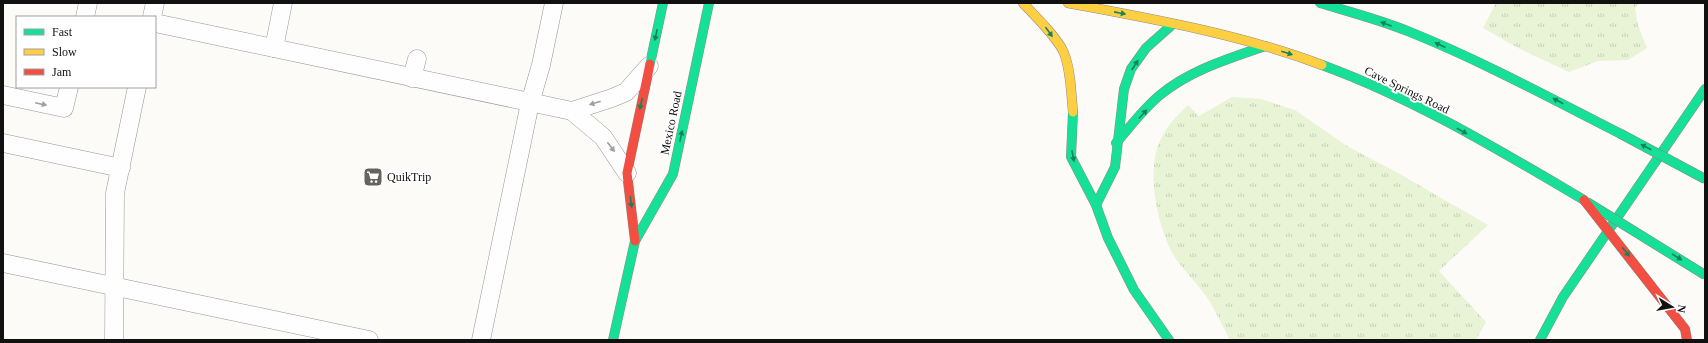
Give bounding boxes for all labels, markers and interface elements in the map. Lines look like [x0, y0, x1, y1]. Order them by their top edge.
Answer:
one-way arrow [1114, 11, 1126, 17]
legend [16, 16, 156, 88]
one-way arrow [1380, 20, 1392, 26]
text: Fast [52, 25, 73, 39]
one-way arrow [1045, 27, 1053, 38]
one-way arrow [653, 29, 659, 41]
one-way arrow [1435, 42, 1446, 48]
text: Slow [52, 45, 77, 59]
one-way arrow [1282, 50, 1294, 56]
one-way arrow [1131, 59, 1138, 70]
street label: Cave Springs Road [1362, 63, 1452, 117]
text: Jam [52, 65, 72, 79]
street label: Mexico Road [657, 90, 685, 156]
one-way arrow [638, 98, 644, 111]
one-way arrow [1552, 98, 1563, 104]
one-way arrow [35, 101, 47, 107]
one-way arrow [589, 101, 601, 107]
one-way arrow [1138, 109, 1147, 119]
one-way arrow [1456, 128, 1468, 134]
one-way arrow [678, 130, 684, 142]
one-way arrow [606, 141, 615, 152]
one-way arrow [1640, 144, 1652, 151]
one-way arrow [1070, 150, 1076, 162]
supermarket icon: QuikTrip [362, 166, 384, 188]
place label: QuikTrip [387, 170, 431, 184]
one-way arrow [628, 196, 634, 208]
one-way arrow [1622, 247, 1631, 258]
one-way arrow [1671, 254, 1683, 261]
north arrow [1652, 287, 1692, 327]
text: N [1675, 304, 1688, 314]

